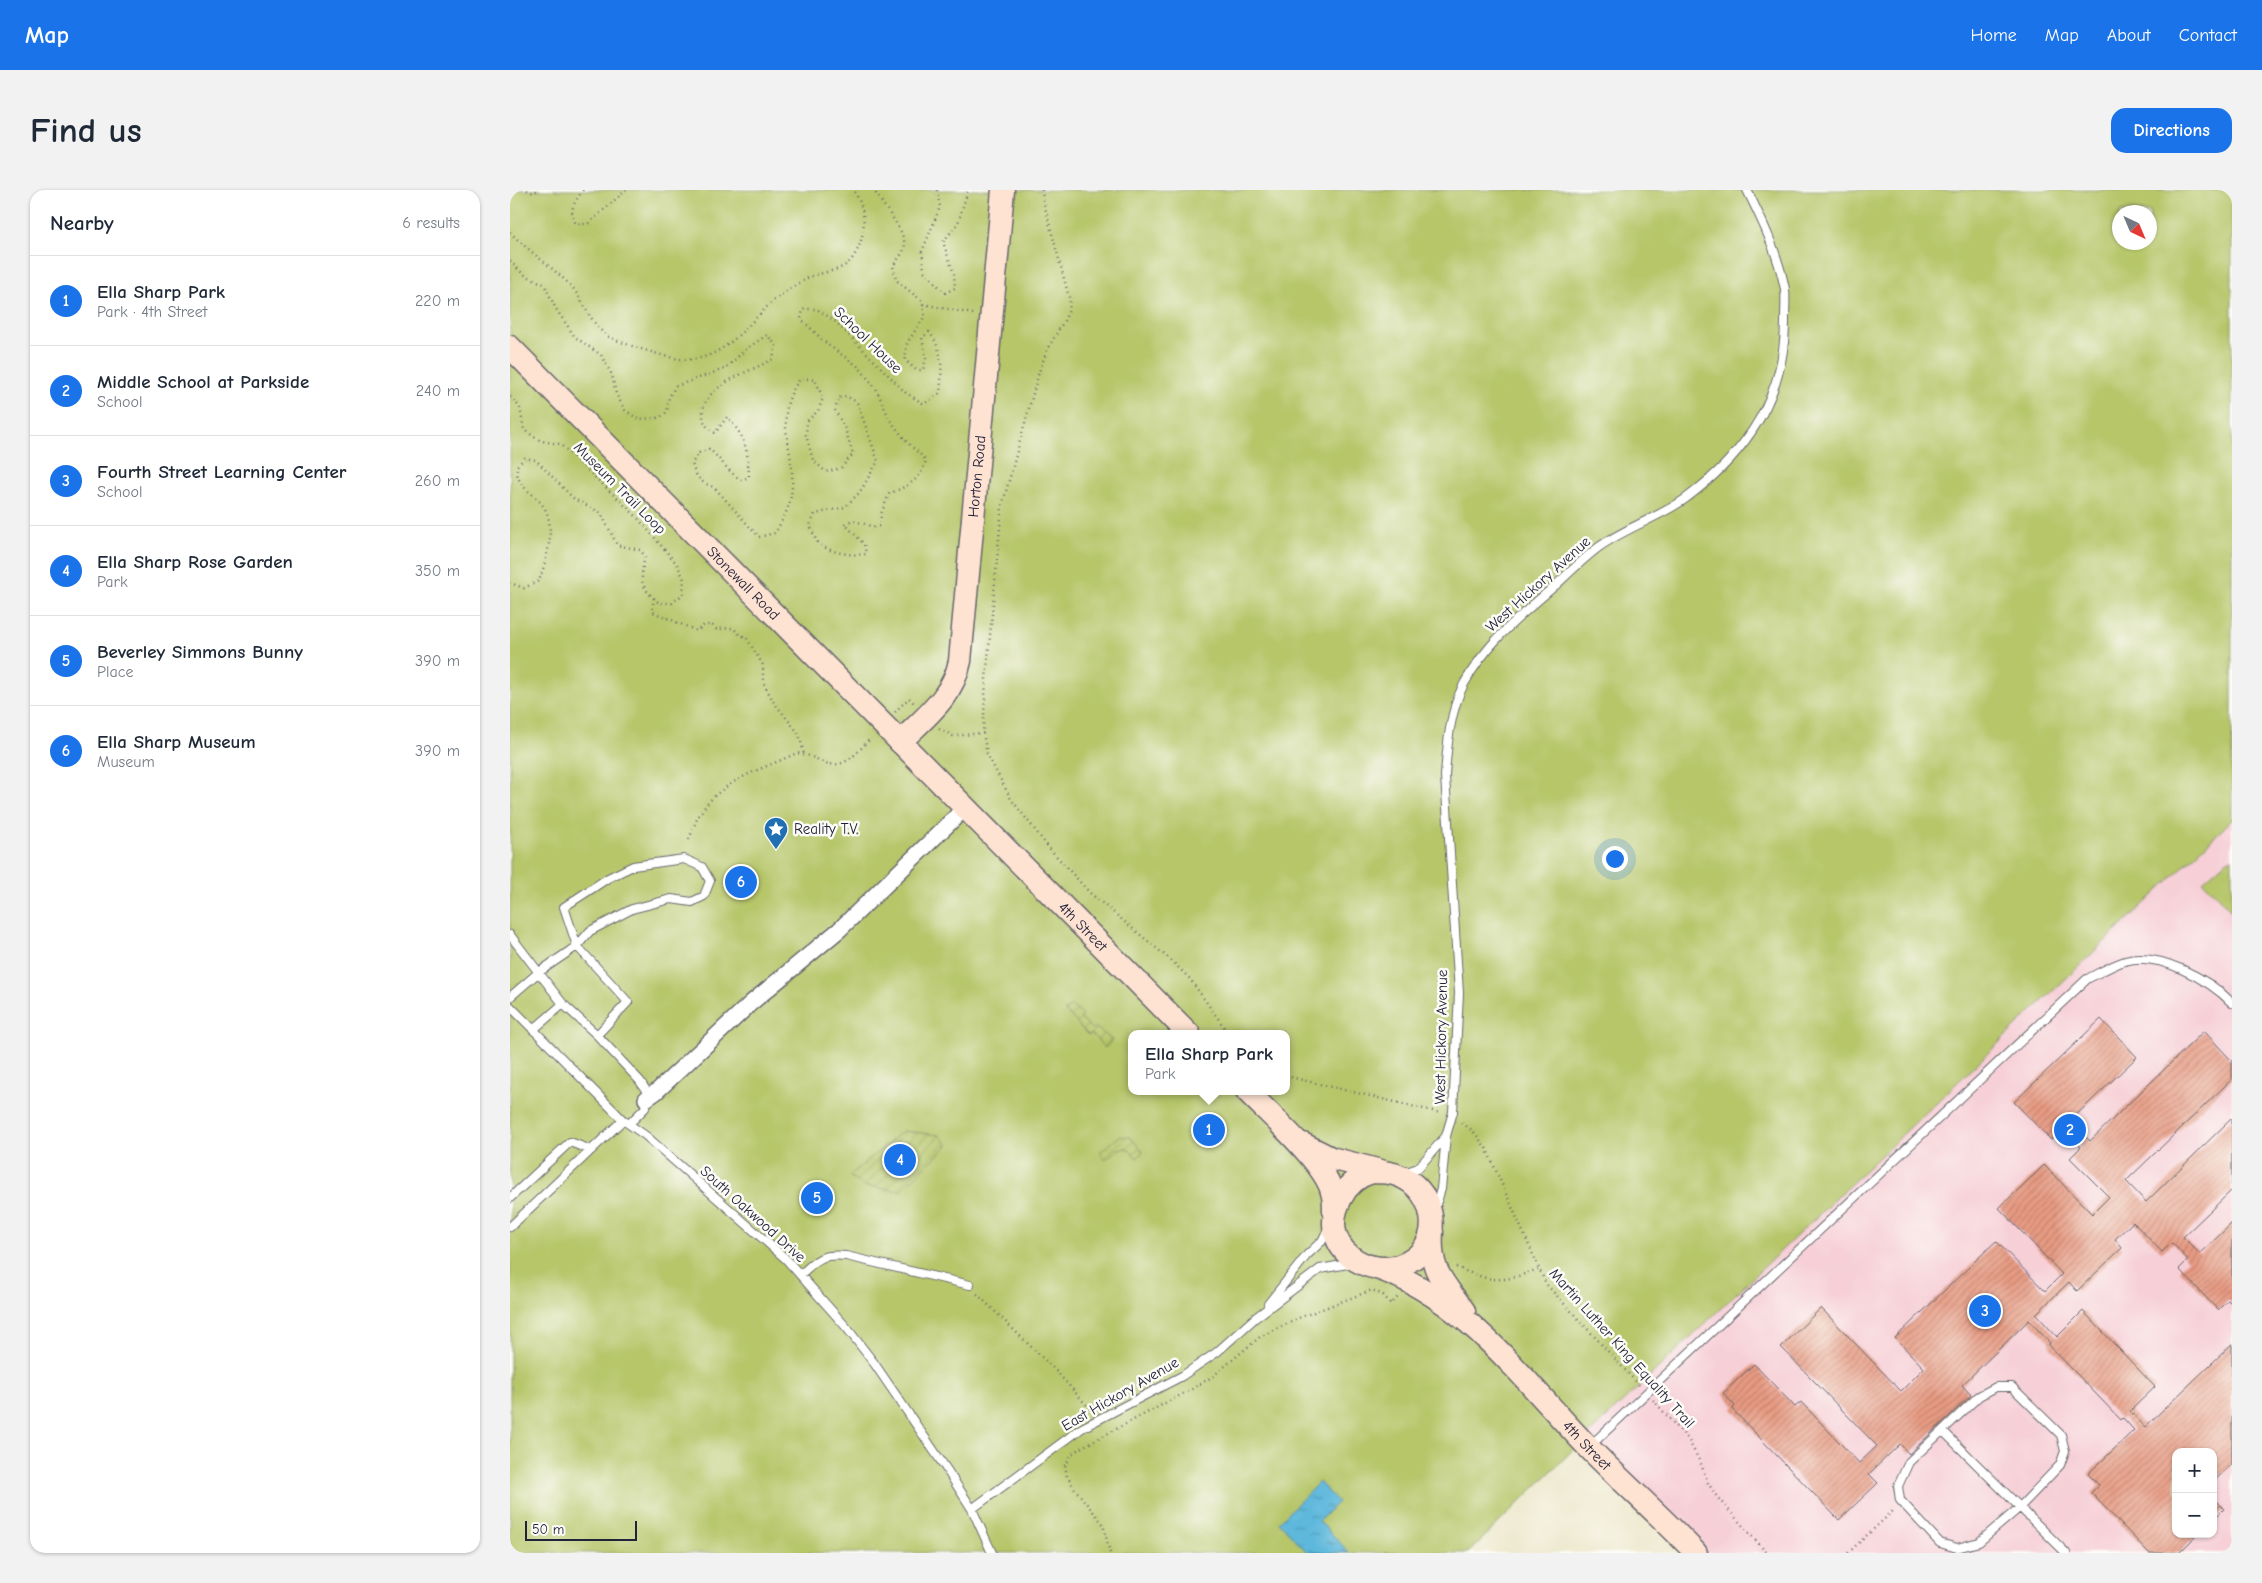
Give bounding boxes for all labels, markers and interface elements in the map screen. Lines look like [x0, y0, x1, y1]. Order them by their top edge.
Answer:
text: Map [25, 21, 69, 49]
text: Home [1970, 25, 2017, 46]
text: Map [2045, 25, 2079, 46]
text: About [2107, 25, 2151, 46]
text: Contact [2179, 25, 2237, 46]
button: Directions [2111, 108, 2232, 153]
text: Find us [30, 110, 142, 151]
north arrow [2112, 205, 2157, 250]
text: Nearby [50, 211, 114, 235]
text: 6 results [402, 214, 460, 232]
text: Ella Sharp Park [97, 281, 225, 303]
text: 1 [63, 292, 69, 310]
text: 220 m [415, 292, 460, 310]
text: Park · 4th Street [97, 303, 207, 321]
street label: School House [830, 303, 906, 377]
text: Middle School at Parkside [97, 371, 309, 393]
text: 2 [62, 382, 70, 400]
text: 240 m [416, 382, 460, 400]
text: School [97, 393, 143, 411]
street label: Horton Road [964, 435, 990, 518]
street label: Museum Trail Loop [570, 438, 670, 538]
text: Fourth Street Learning Center [97, 461, 346, 483]
text: 3 [62, 472, 70, 490]
text: 260 m [415, 472, 460, 490]
text: School [97, 483, 143, 501]
street label: West Hickory Avenue [1482, 532, 1594, 636]
street label: Stonewall Road [703, 543, 784, 624]
text: Ella Sharp Rose Garden [97, 551, 293, 573]
text: 4 [62, 562, 70, 580]
text: 350 m [415, 562, 460, 580]
text: Park [97, 573, 128, 591]
text: Beverley Simmons Bunny [97, 641, 303, 663]
text: 5 [62, 652, 70, 670]
text: 390 m [415, 652, 460, 670]
text: Place [97, 663, 133, 681]
text: Ella Sharp Museum [97, 731, 256, 753]
text: 6 [62, 742, 70, 760]
text: 390 m [415, 742, 460, 760]
text: Museum [97, 753, 155, 771]
place icon: Reality T.V. [763, 816, 789, 850]
place label: Reality T.V. [794, 820, 858, 838]
your location [1602, 846, 1628, 872]
pin: 6 [725, 863, 757, 901]
street label: 4th Street [1055, 898, 1112, 956]
street label: West Hickory Avenue [1431, 969, 1451, 1105]
popup [1128, 1030, 1290, 1095]
text: Ella Sharp Park [1145, 1043, 1273, 1065]
text: Park [1145, 1065, 1176, 1083]
pin: 1 [1193, 1111, 1225, 1149]
pin: 2 [2054, 1111, 2086, 1149]
pin: 4 [884, 1141, 916, 1179]
street label: South Oakwood Drive [697, 1162, 810, 1266]
pin: 5 [801, 1179, 833, 1217]
street label: Martin Luther King Equality Trail [1545, 1264, 1699, 1432]
pin: 3 [1969, 1292, 2001, 1330]
street label: East Hickory Avenue [1058, 1353, 1182, 1435]
street label: 4th Street [1559, 1417, 1615, 1475]
map controls [2172, 1448, 2217, 1538]
button: + [2172, 1448, 2217, 1493]
button: − [2172, 1493, 2217, 1538]
scale bar [525, 1518, 638, 1541]
text: 50 m [532, 1521, 564, 1538]

